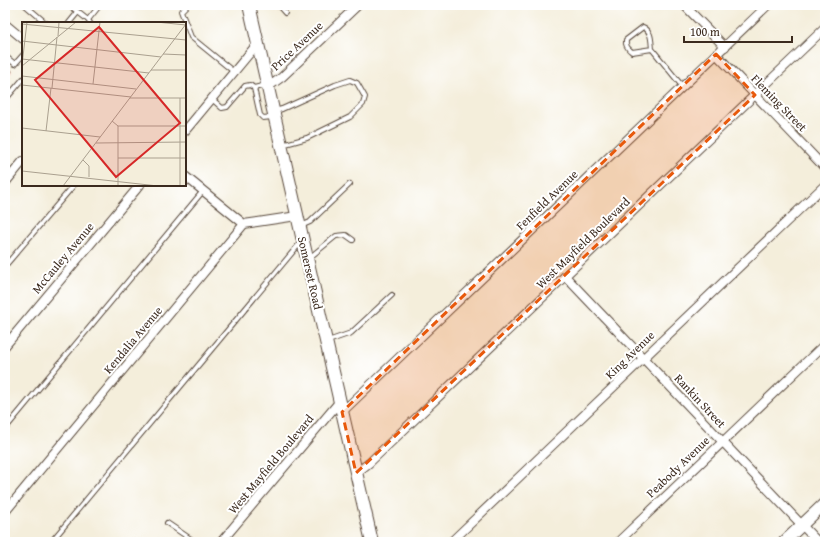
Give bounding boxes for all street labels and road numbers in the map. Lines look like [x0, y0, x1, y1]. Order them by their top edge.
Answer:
street label: Price Avenue [267, 17, 327, 74]
street label: Fleming Street [748, 70, 812, 136]
street label: Fenfield Avenue [512, 166, 582, 234]
street label: West Mayfield Boulevard [532, 193, 634, 292]
street label: McCauley Avenue [28, 218, 98, 297]
street label: Somerset Road [294, 235, 327, 312]
street label: Kendalia Avenue [99, 302, 166, 377]
street label: King Avenue [601, 326, 658, 383]
street label: Rankin Street [671, 370, 730, 432]
street label: West Mayfield Boulevard [224, 410, 318, 517]
street label: Peabody Avenue [642, 432, 713, 501]

